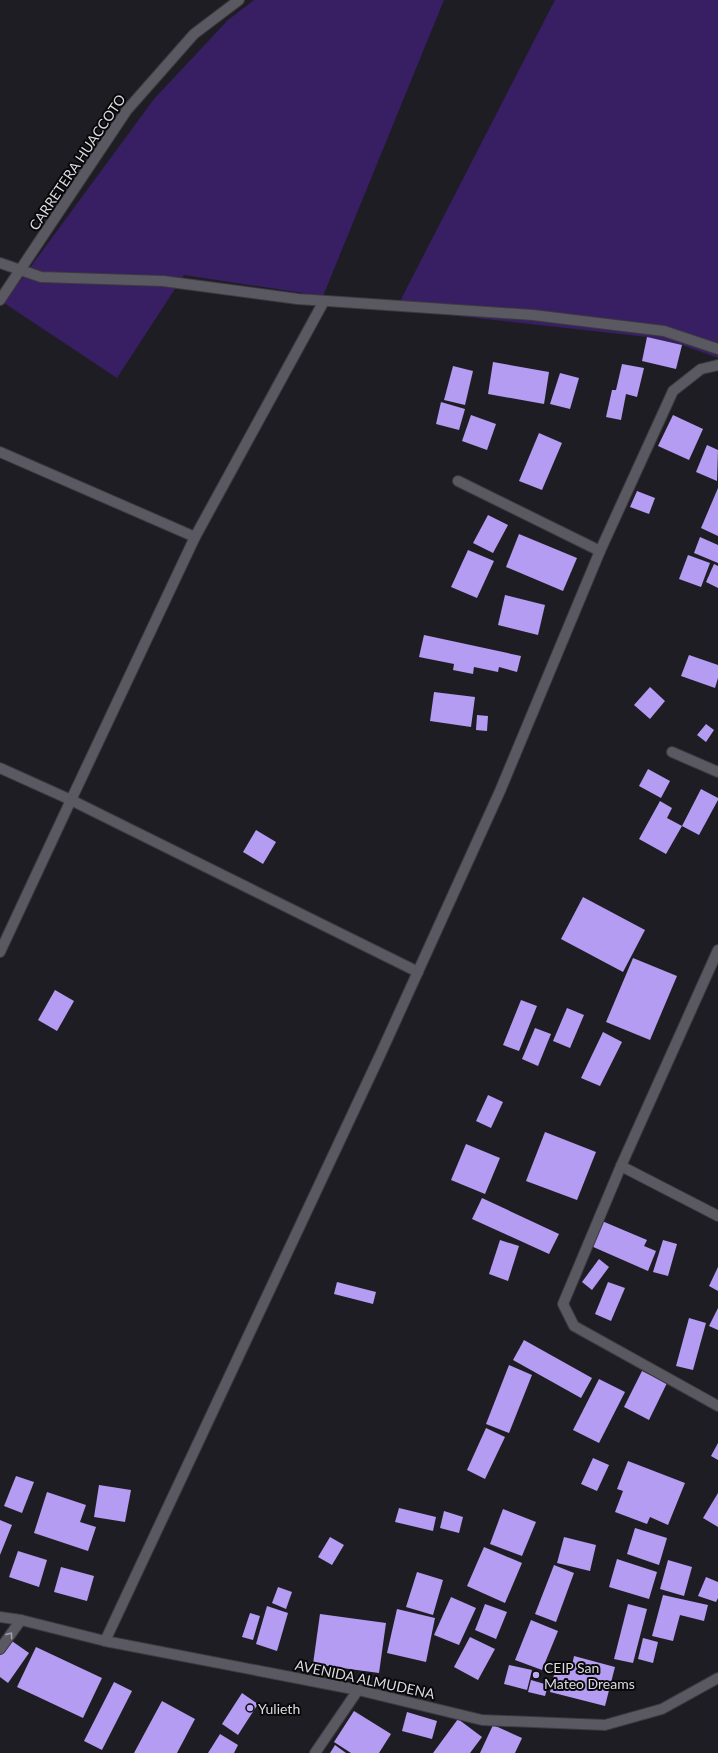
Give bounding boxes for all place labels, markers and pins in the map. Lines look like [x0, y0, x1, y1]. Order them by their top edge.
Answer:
place label: CEIP San Mateo Dreams [544, 1659, 635, 1692]
marker: CEIP San Mateo Dreams [531, 1670, 541, 1680]
place label: Yulieth [258, 1700, 300, 1717]
marker: Yulieth [245, 1703, 255, 1713]

